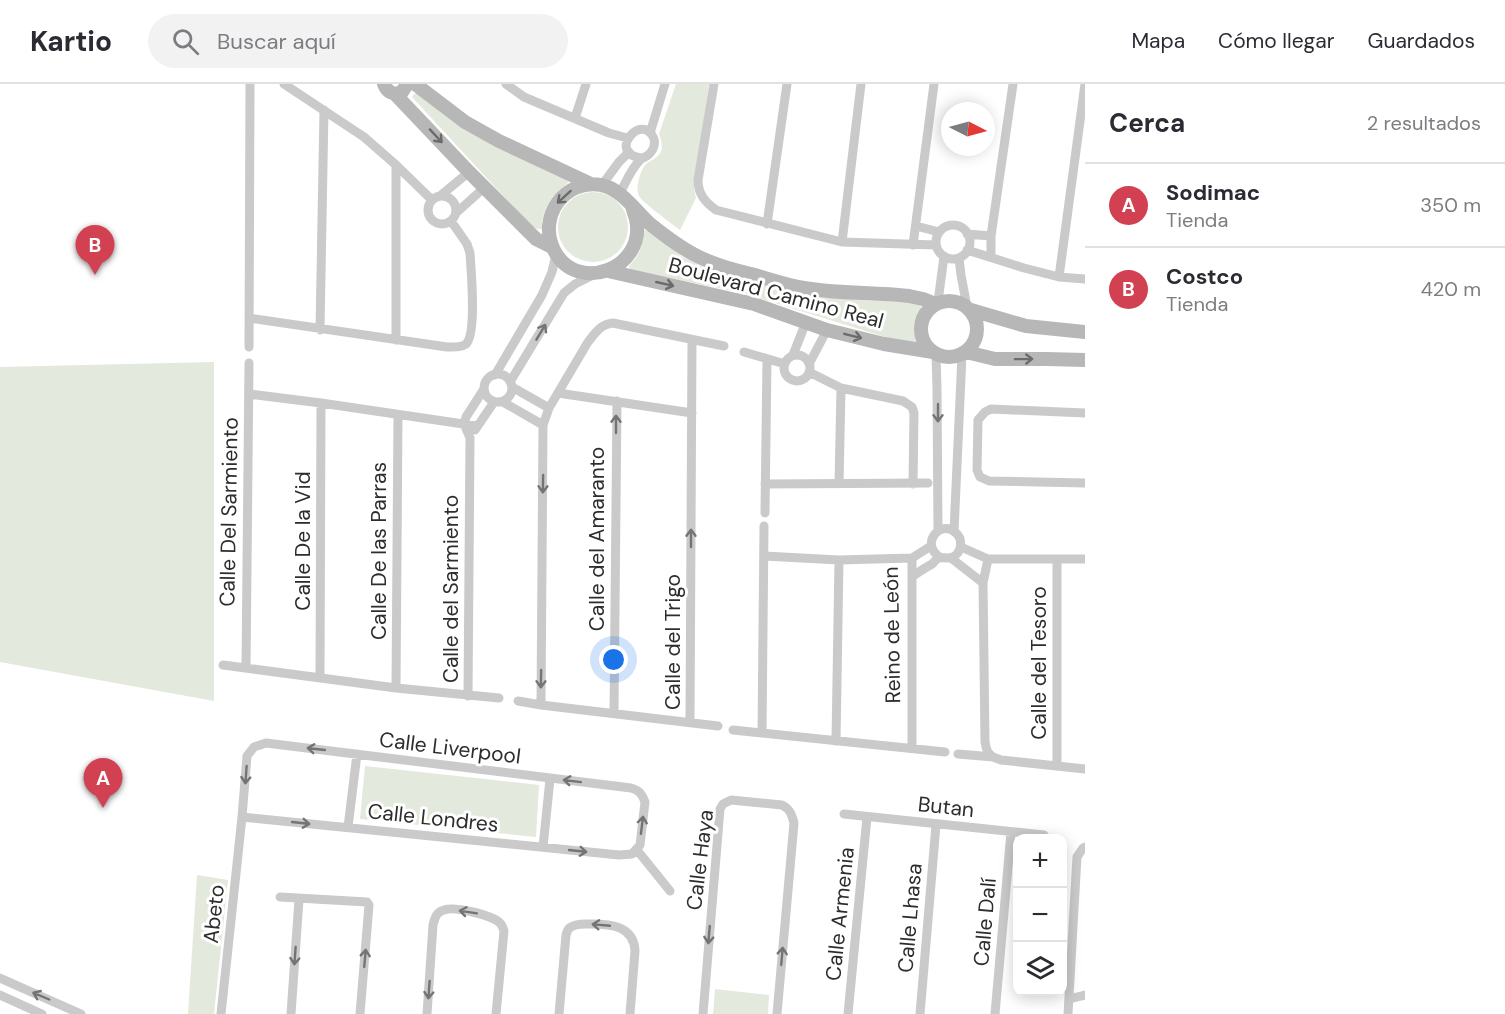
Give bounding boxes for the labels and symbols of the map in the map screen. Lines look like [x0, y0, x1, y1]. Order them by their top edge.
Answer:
north arrow [941, 102, 995, 156]
one-way arrow [429, 128, 443, 143]
one-way arrow [557, 190, 572, 204]
pin: B [76, 226, 115, 275]
street label: Boulevard Camino Real [665, 251, 887, 335]
one-way arrow [656, 278, 675, 290]
one-way arrow [535, 324, 547, 341]
one-way arrow [843, 331, 862, 342]
one-way arrow [1013, 353, 1033, 365]
one-way arrow [932, 402, 944, 422]
one-way arrow [610, 414, 622, 434]
street label: Calle Del Sarmiento [213, 417, 245, 607]
street label: Calle del Amaranto [583, 447, 611, 631]
street label: Calle De las Parras [365, 462, 393, 640]
street label: Calle De la Vid [289, 471, 317, 611]
one-way arrow [537, 473, 549, 493]
street label: Calle del Sarmiento [437, 495, 465, 683]
one-way arrow [685, 528, 697, 548]
street label: Reino de León [877, 566, 907, 704]
street label: Calle del Trigo [659, 574, 687, 710]
street label: Calle del Tesoro [1025, 586, 1053, 740]
your location [599, 645, 628, 674]
one-way arrow [535, 668, 547, 688]
street label: Calle Liverpool [378, 725, 522, 771]
one-way arrow [307, 743, 327, 754]
pin: A [84, 758, 122, 808]
one-way arrow [240, 764, 251, 784]
one-way arrow [563, 775, 583, 786]
street label: Butan [916, 790, 976, 824]
street label: Calle Londres [366, 797, 500, 839]
street label: Calle Haya [680, 808, 720, 912]
one-way arrow [637, 816, 648, 835]
one-way arrow [290, 818, 310, 829]
one-way arrow [568, 846, 588, 857]
street label: Calle Armenia [819, 846, 861, 982]
street label: Calle Lhasa [891, 862, 929, 974]
street label: Calle Dalí [967, 876, 1003, 967]
street label: Abeto [197, 883, 231, 945]
one-way arrow [458, 906, 478, 917]
one-way arrow [592, 919, 612, 930]
one-way arrow [703, 925, 714, 945]
one-way arrow [289, 946, 300, 966]
one-way arrow [777, 946, 788, 966]
one-way arrow [360, 948, 371, 968]
one-way arrow [423, 980, 434, 1000]
one-way arrow [32, 990, 50, 1001]

